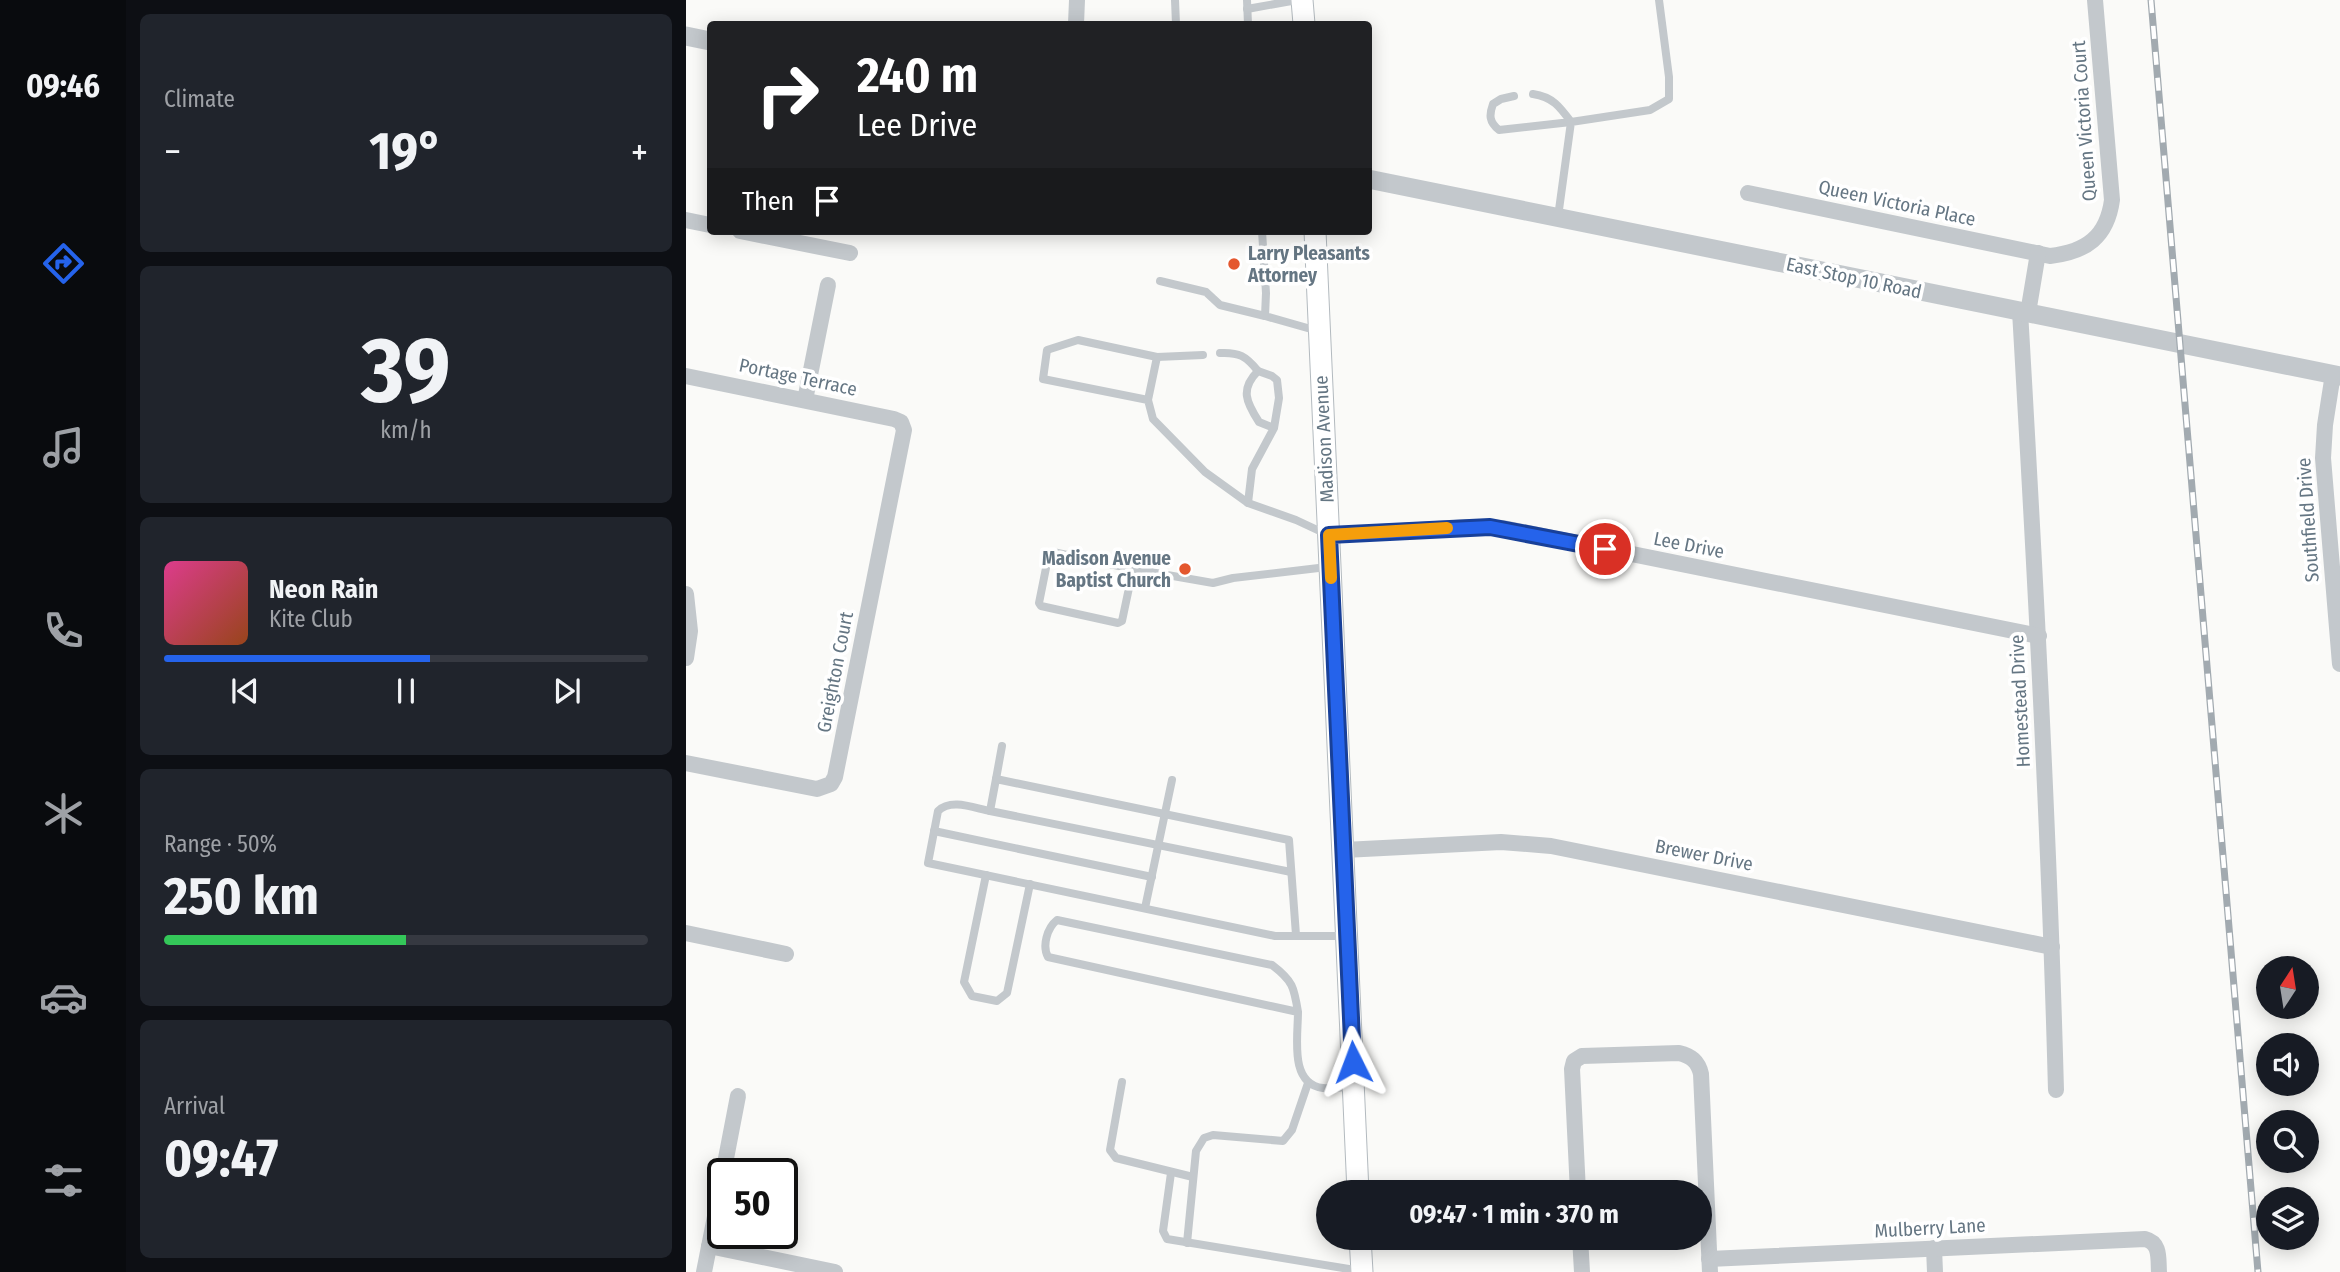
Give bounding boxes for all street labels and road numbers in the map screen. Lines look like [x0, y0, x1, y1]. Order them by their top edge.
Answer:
street label: Queen Victoria Court [2067, 39, 2101, 202]
street label: Queen Victoria Place [1816, 175, 1978, 231]
street label: East Stop 10 Road [1784, 252, 1924, 304]
street label: Portage Terrace [737, 353, 859, 401]
street label: Madison Avenue [1309, 375, 1339, 503]
street label: Southfield Drive [2292, 457, 2324, 583]
street label: Lee Drive [1652, 527, 1726, 563]
street label: Greighton Court [812, 609, 858, 734]
street label: Homestead Drive [2005, 634, 2035, 768]
street label: Brewer Drive [1653, 834, 1755, 876]
street label: Mulberry Lane [1874, 1214, 1986, 1242]

